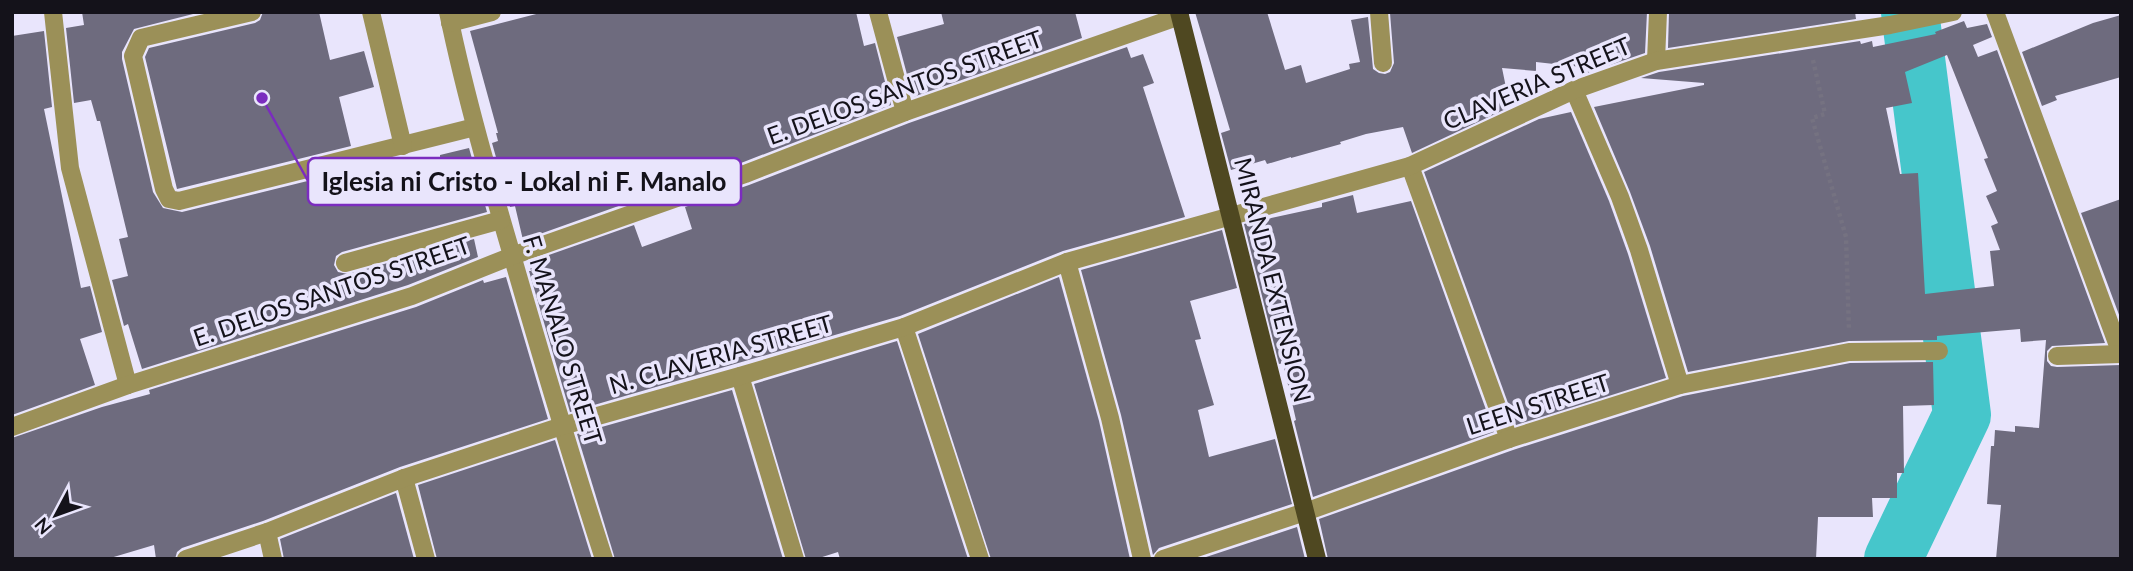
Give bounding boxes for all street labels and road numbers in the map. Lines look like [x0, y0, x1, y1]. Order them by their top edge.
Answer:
street label: E. DELOS SANTOS STREET [763, 23, 1046, 150]
street label: CLAVERIA STREET [1438, 30, 1635, 135]
street label: MIRANDA EXTENSION [1229, 154, 1318, 405]
street label: E. DELOS SANTOS STREET [189, 230, 474, 352]
street label: F. MANALO STREET [518, 231, 609, 448]
street label: N. CLAVERIA STREET [606, 308, 836, 399]
street label: LEEN STREET [1462, 367, 1613, 440]

